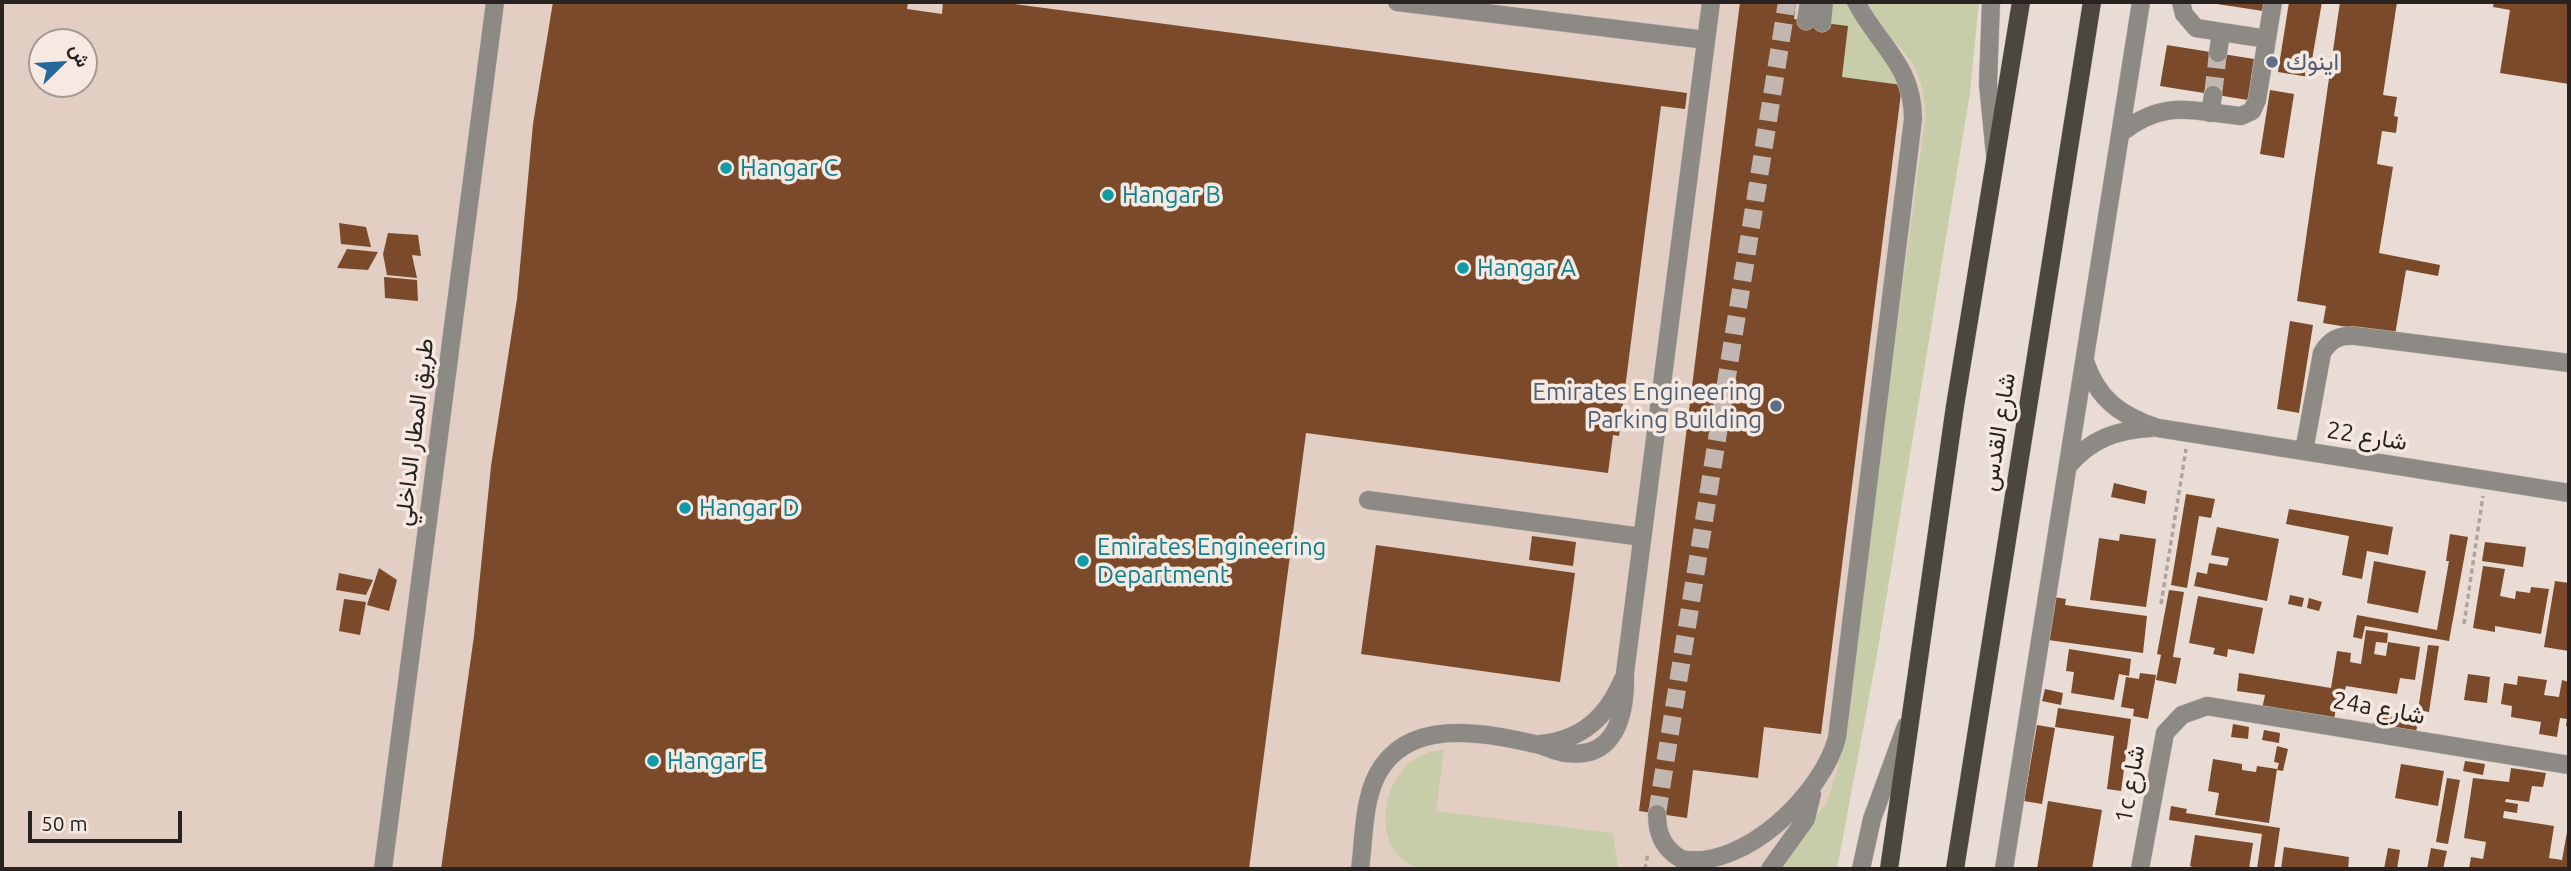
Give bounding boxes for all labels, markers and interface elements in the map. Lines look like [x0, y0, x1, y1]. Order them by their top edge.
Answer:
north arrow [28, 28, 98, 98]
text: ش [66, 40, 95, 70]
place label: اينوك [2286, 48, 2339, 76]
marker: اينوك [2264, 54, 2280, 70]
place label: Hangar C [740, 154, 838, 182]
marker: Hangar C [718, 160, 734, 176]
place label: Hangar B [1122, 181, 1221, 209]
marker: Hangar B [1100, 187, 1116, 203]
place label: Hangar A [1477, 254, 1576, 282]
marker: Hangar A [1455, 260, 1471, 276]
street label: طريق المطار الداخلي [388, 337, 440, 527]
street label: شارع القدس [1974, 371, 2022, 493]
place label: Emirates Engineering Parking Building [1533, 378, 1762, 434]
marker: Emirates Engineering Parking Building [1768, 398, 1784, 414]
street label: شارع 22 [2325, 415, 2409, 457]
place label: Hangar D [699, 494, 799, 522]
marker: Hangar D [677, 500, 693, 516]
place label: Emirates Engineering Department [1097, 533, 1326, 589]
marker: Emirates Engineering Department [1075, 553, 1091, 569]
street label: 24a شارع [2331, 686, 2427, 730]
street label: 1c شارع [2109, 743, 2151, 825]
place label: Hangar E [667, 747, 764, 775]
marker: Hangar E [645, 753, 661, 769]
scale bar [32, 798, 186, 842]
text: 50 m [41, 811, 88, 835]

